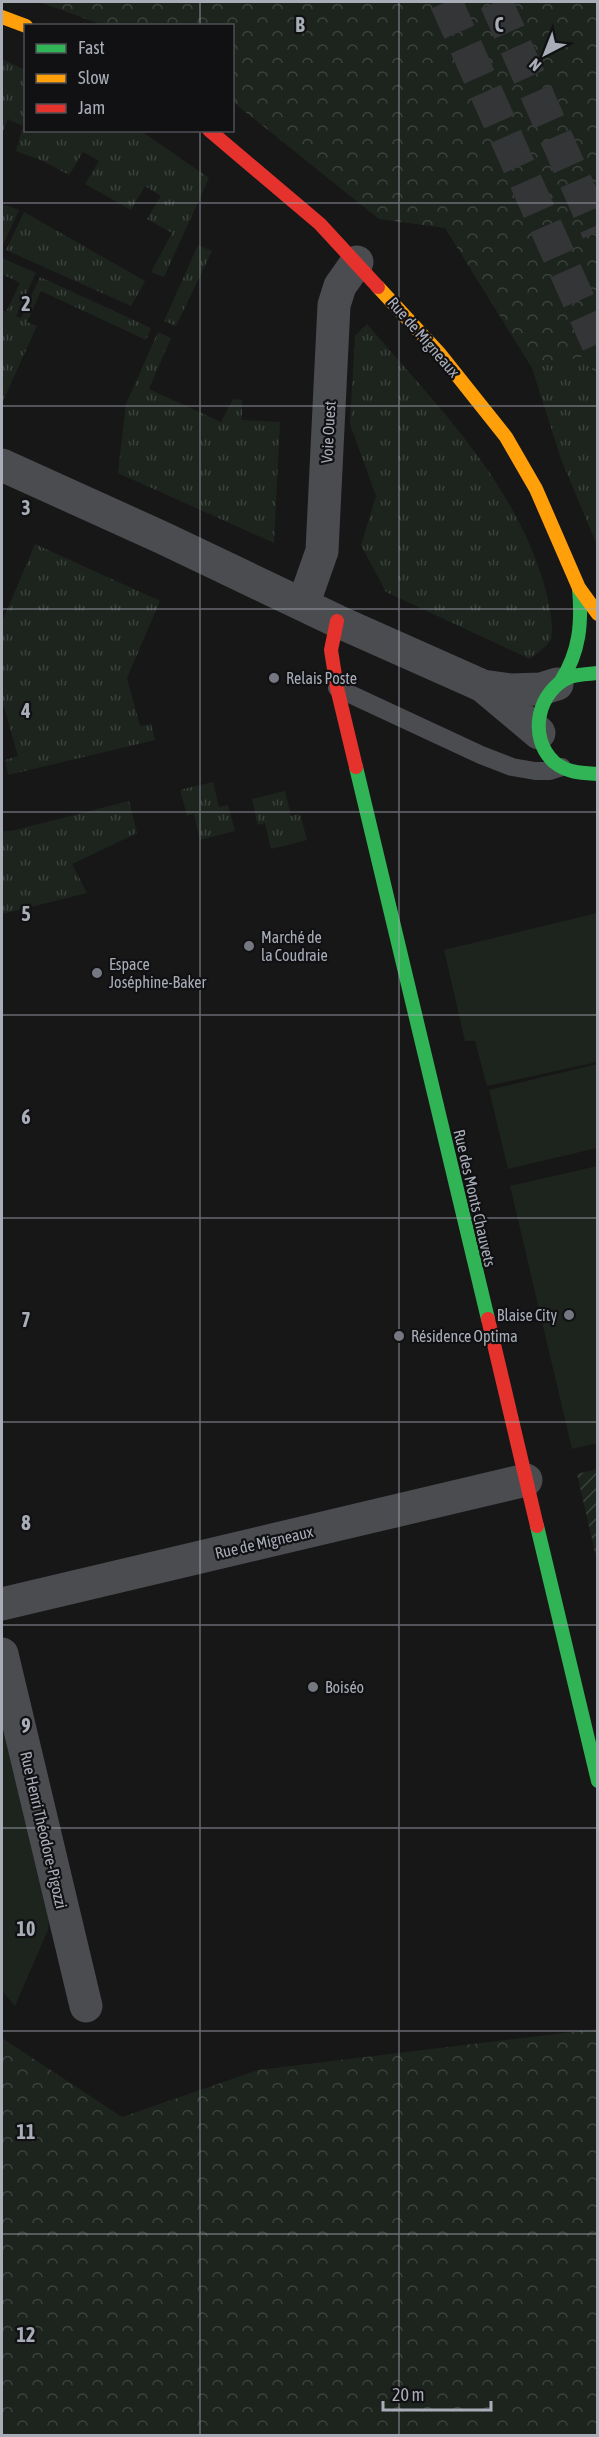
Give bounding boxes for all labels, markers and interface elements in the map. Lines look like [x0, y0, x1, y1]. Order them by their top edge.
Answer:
text: B [295, 13, 305, 36]
text: C [495, 13, 504, 36]
legend [24, 24, 234, 132]
north arrow [515, 24, 575, 84]
text: Fast [78, 37, 105, 58]
text: N [525, 55, 544, 75]
text: Slow [78, 67, 109, 88]
text: Jam [78, 97, 105, 118]
text: 2 [21, 292, 31, 315]
street label: Rue de Migneaux [384, 293, 464, 382]
street label: Voie Ouest [317, 400, 339, 464]
text: 3 [21, 496, 31, 519]
place label: Relais Poste [286, 669, 357, 687]
marker: Relais Poste [267, 671, 281, 685]
text: 4 [20, 699, 31, 722]
text: 5 [21, 902, 31, 925]
place label: Marché de la Coudraie [261, 928, 328, 964]
marker: Marché de la Coudraie [242, 939, 256, 953]
place label: Espace Joséphine-Baker [109, 955, 207, 992]
marker: Espace Joséphine-Baker [90, 966, 104, 980]
text: 6 [21, 1105, 31, 1128]
street label: Rue des Monts Chauvets [450, 1128, 500, 1269]
place label: Blaise City [497, 1306, 557, 1325]
text: 7 [21, 1308, 31, 1331]
marker: Blaise City [562, 1308, 576, 1322]
place label: Résidence Optima [411, 1327, 518, 1346]
marker: Résidence Optima [392, 1329, 406, 1343]
text: 8 [21, 1511, 31, 1534]
street label: Rue de Migneaux [213, 1522, 316, 1563]
place label: Boiséo [325, 1678, 364, 1696]
marker: Boiséo [306, 1680, 320, 1694]
text: 9 [21, 1714, 31, 1737]
street label: Rue Henri Théodore-Pigozzi [16, 1750, 71, 1911]
text: 10 [17, 1917, 35, 1940]
text: 11 [17, 2120, 35, 2143]
text: 12 [17, 2323, 35, 2346]
scale bar [383, 2374, 491, 2412]
text: 20 m [392, 2384, 424, 2405]

